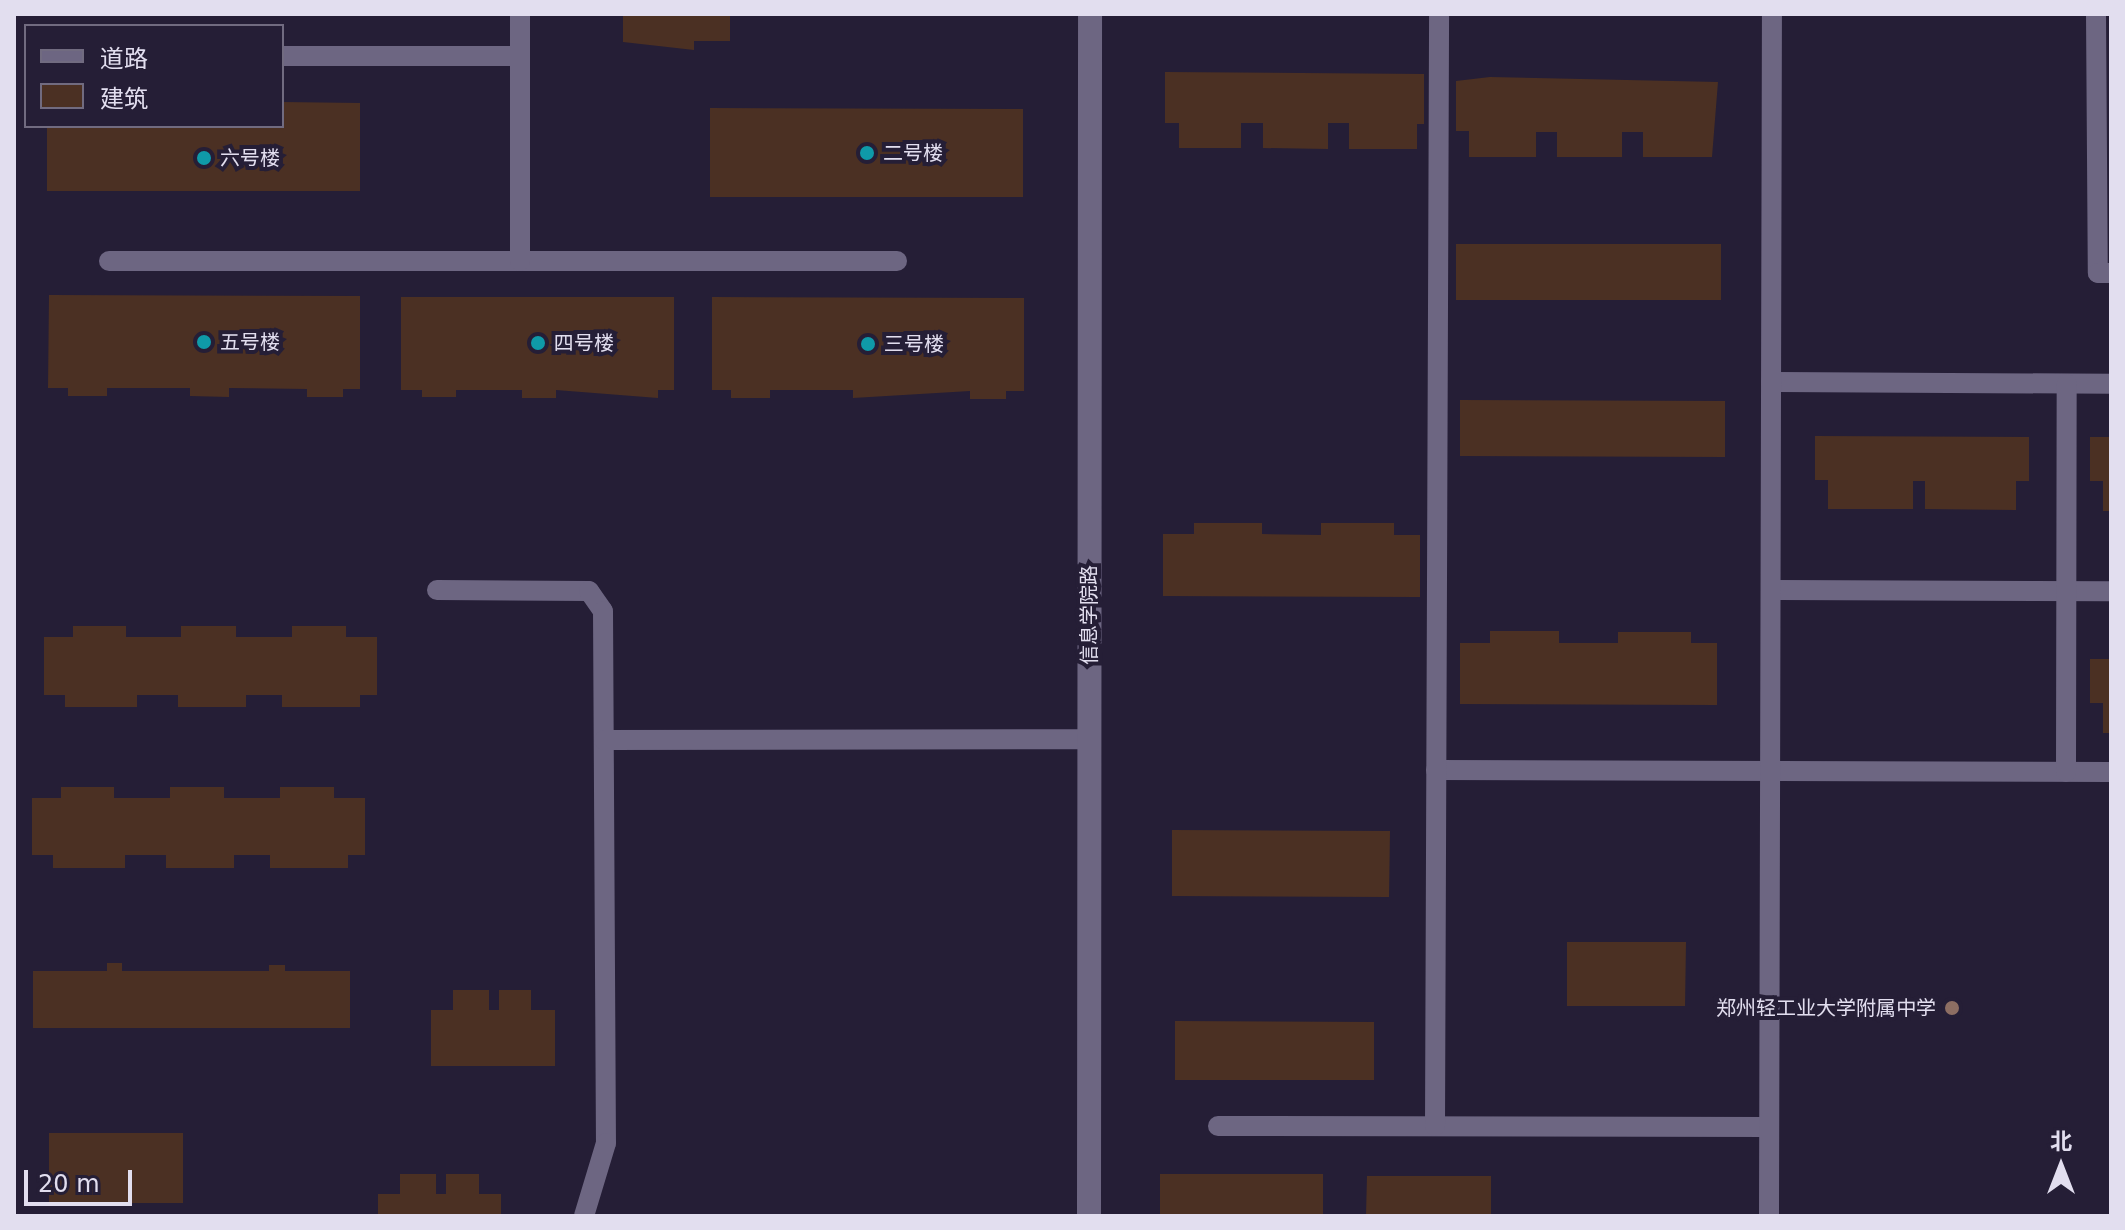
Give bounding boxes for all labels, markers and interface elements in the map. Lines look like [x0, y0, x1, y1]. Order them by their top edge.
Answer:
legend [24, 24, 284, 128]
text: 道路 [100, 45, 148, 73]
text: 建筑 [100, 85, 148, 113]
place label: 二号楼 [883, 141, 943, 165]
marker: 二号楼 [858, 144, 876, 162]
place label: 六号楼 [220, 146, 280, 170]
marker: 六号楼 [195, 149, 213, 167]
place label: 五号楼 [220, 330, 280, 354]
place label: 四号楼 [554, 331, 614, 355]
place label: 三号楼 [884, 332, 944, 356]
marker: 五号楼 [195, 333, 213, 351]
marker: 四号楼 [529, 334, 547, 352]
marker: 三号楼 [859, 335, 877, 353]
street label: 信息学院路 [1077, 565, 1101, 665]
place label: 郑州轻工业大学附属中学 [1716, 996, 1936, 1020]
marker: 郑州轻工业大学附属中学 [1943, 999, 1961, 1017]
north arrow [2021, 1126, 2101, 1206]
text: 北 [2050, 1129, 2072, 1154]
scale bar [28, 1154, 136, 1204]
text: 20 m [38, 1170, 100, 1198]

